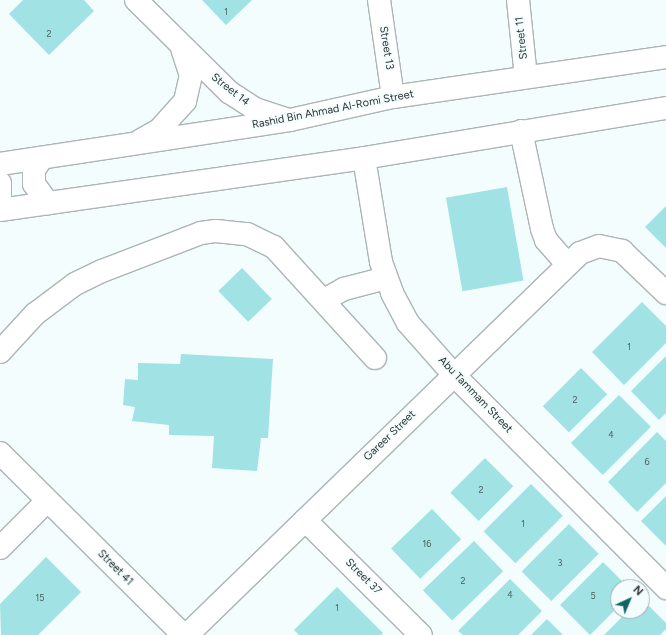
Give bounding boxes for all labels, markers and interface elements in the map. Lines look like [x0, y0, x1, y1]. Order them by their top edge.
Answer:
house number: 1 [224, 7, 228, 17]
street label: Street 11 [513, 16, 531, 60]
street label: Street 13 [376, 25, 396, 71]
house number: 2 [46, 29, 52, 39]
street label: Street 14 [208, 71, 252, 109]
street label: Rashid Bin Ahmad Al-Romi Street [251, 88, 415, 132]
house number: 1 [627, 342, 631, 352]
street label: Abu Tammam Street [435, 354, 515, 436]
house number: 2 [572, 395, 578, 405]
street label: Gareer Street [361, 408, 419, 464]
house number: 4 [608, 430, 614, 440]
house number: 6 [644, 457, 650, 467]
house number: 2 [478, 485, 484, 495]
house number: 1 [521, 519, 525, 529]
house number: 16 [423, 539, 431, 549]
street label: Street 41 [94, 547, 136, 589]
street label: Street 37 [342, 556, 384, 598]
house number: 3 [558, 558, 562, 568]
house number: 2 [460, 576, 466, 586]
north arrow [610, 579, 650, 619]
text: N [630, 583, 646, 598]
house number: 4 [507, 590, 513, 600]
house number: 5 [590, 591, 596, 601]
house number: 15 [36, 593, 44, 603]
house number: 1 [335, 603, 339, 613]

